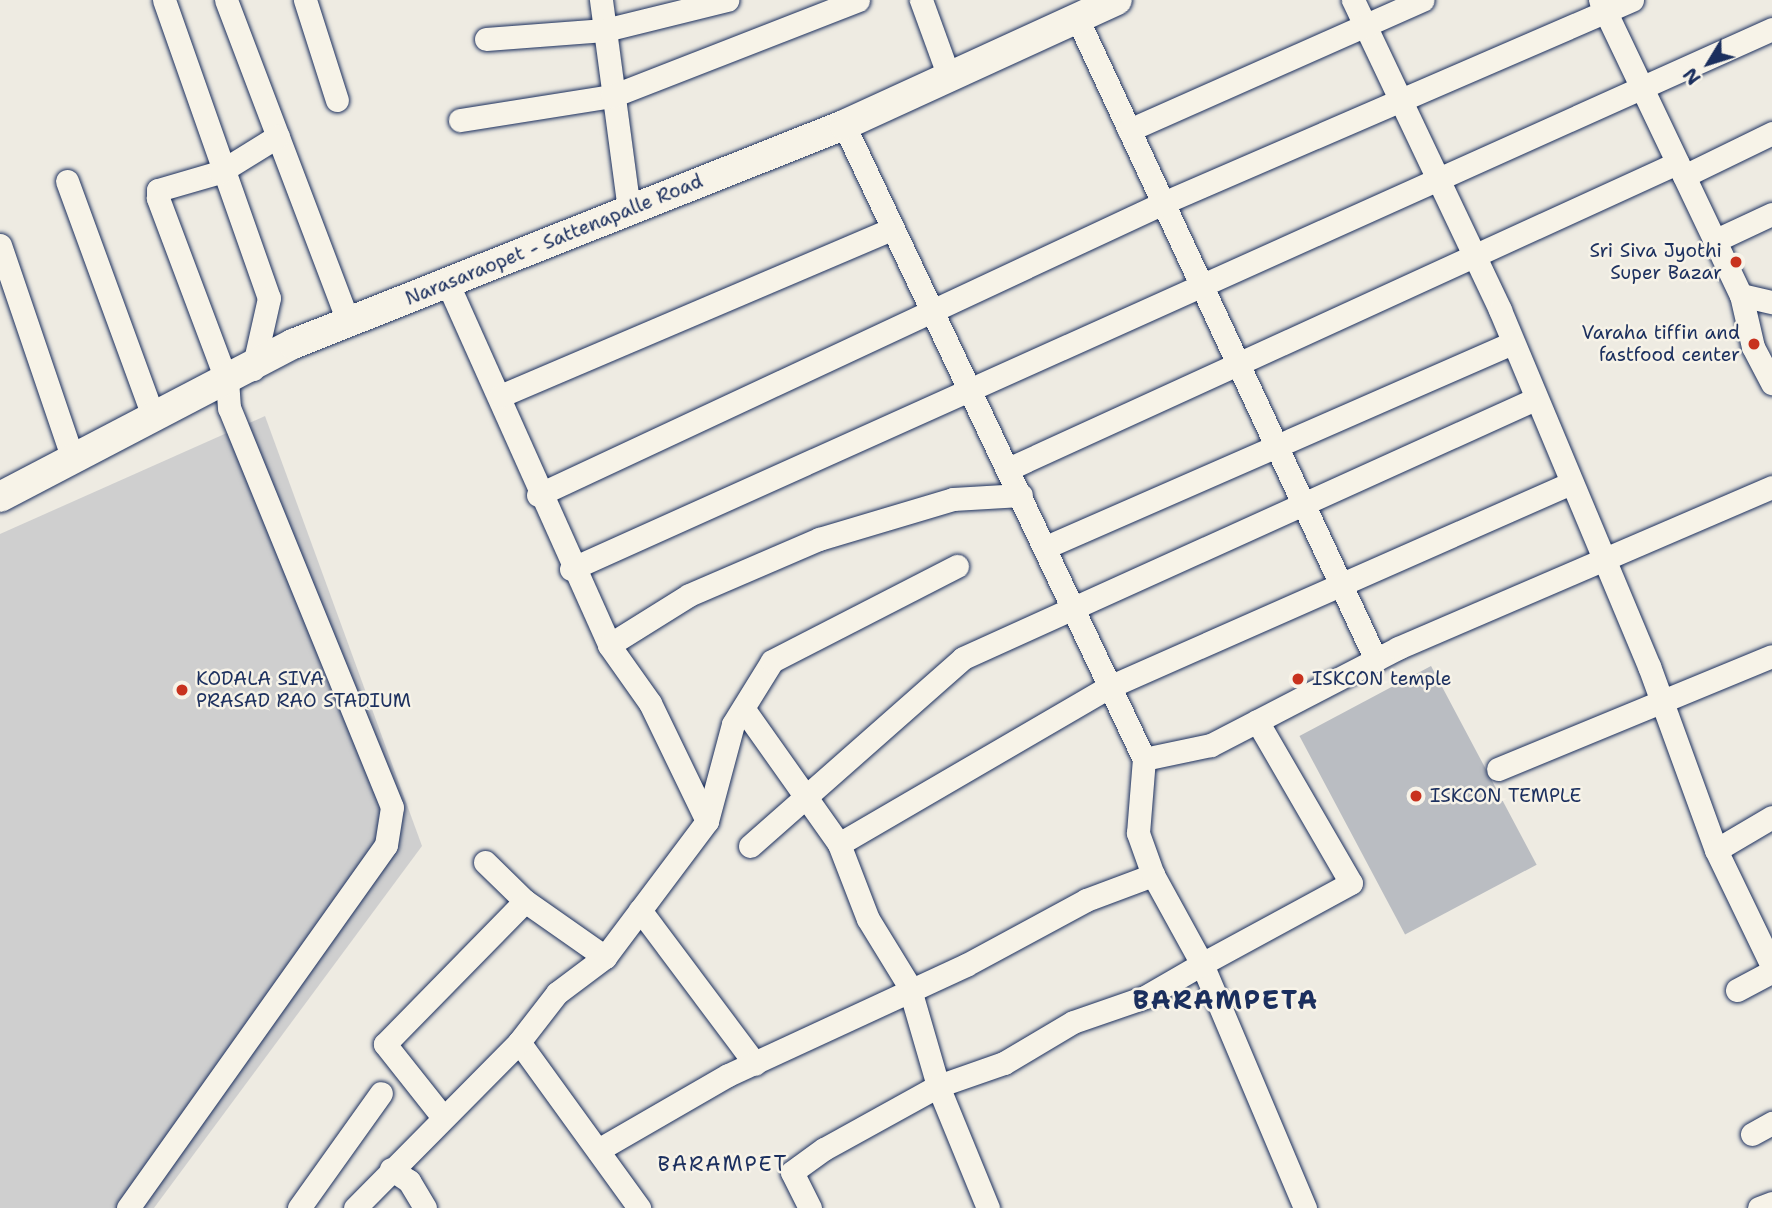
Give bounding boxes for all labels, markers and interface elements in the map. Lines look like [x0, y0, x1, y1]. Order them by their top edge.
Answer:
north arrow [1674, 28, 1744, 98]
text: N [1678, 63, 1707, 90]
street label: Narasaraopet - Sattenapalle Road [402, 170, 706, 310]
place label: Sri Siva Jyothi Super Bazar [1590, 240, 1722, 284]
marker: Sri Siva Jyothi Super Bazar [1728, 254, 1744, 270]
place label: Varaha tiffin and fastfood center [1582, 322, 1740, 366]
marker: Varaha tiffin and fastfood center [1746, 336, 1762, 352]
place label: KODALA SIVA PRASAD RAO STADIUM [196, 668, 411, 712]
place label: ISKCON temple [1312, 668, 1451, 690]
marker: ISKCON temple [1290, 671, 1306, 687]
marker: KODALA SIVA PRASAD RAO STADIUM [174, 682, 190, 698]
place label: ISKCON TEMPLE [1430, 785, 1581, 807]
marker: ISKCON TEMPLE [1408, 788, 1424, 804]
district label: BARAMPETA [1134, 984, 1318, 1016]
district label: BARAMPET [658, 1151, 788, 1177]

